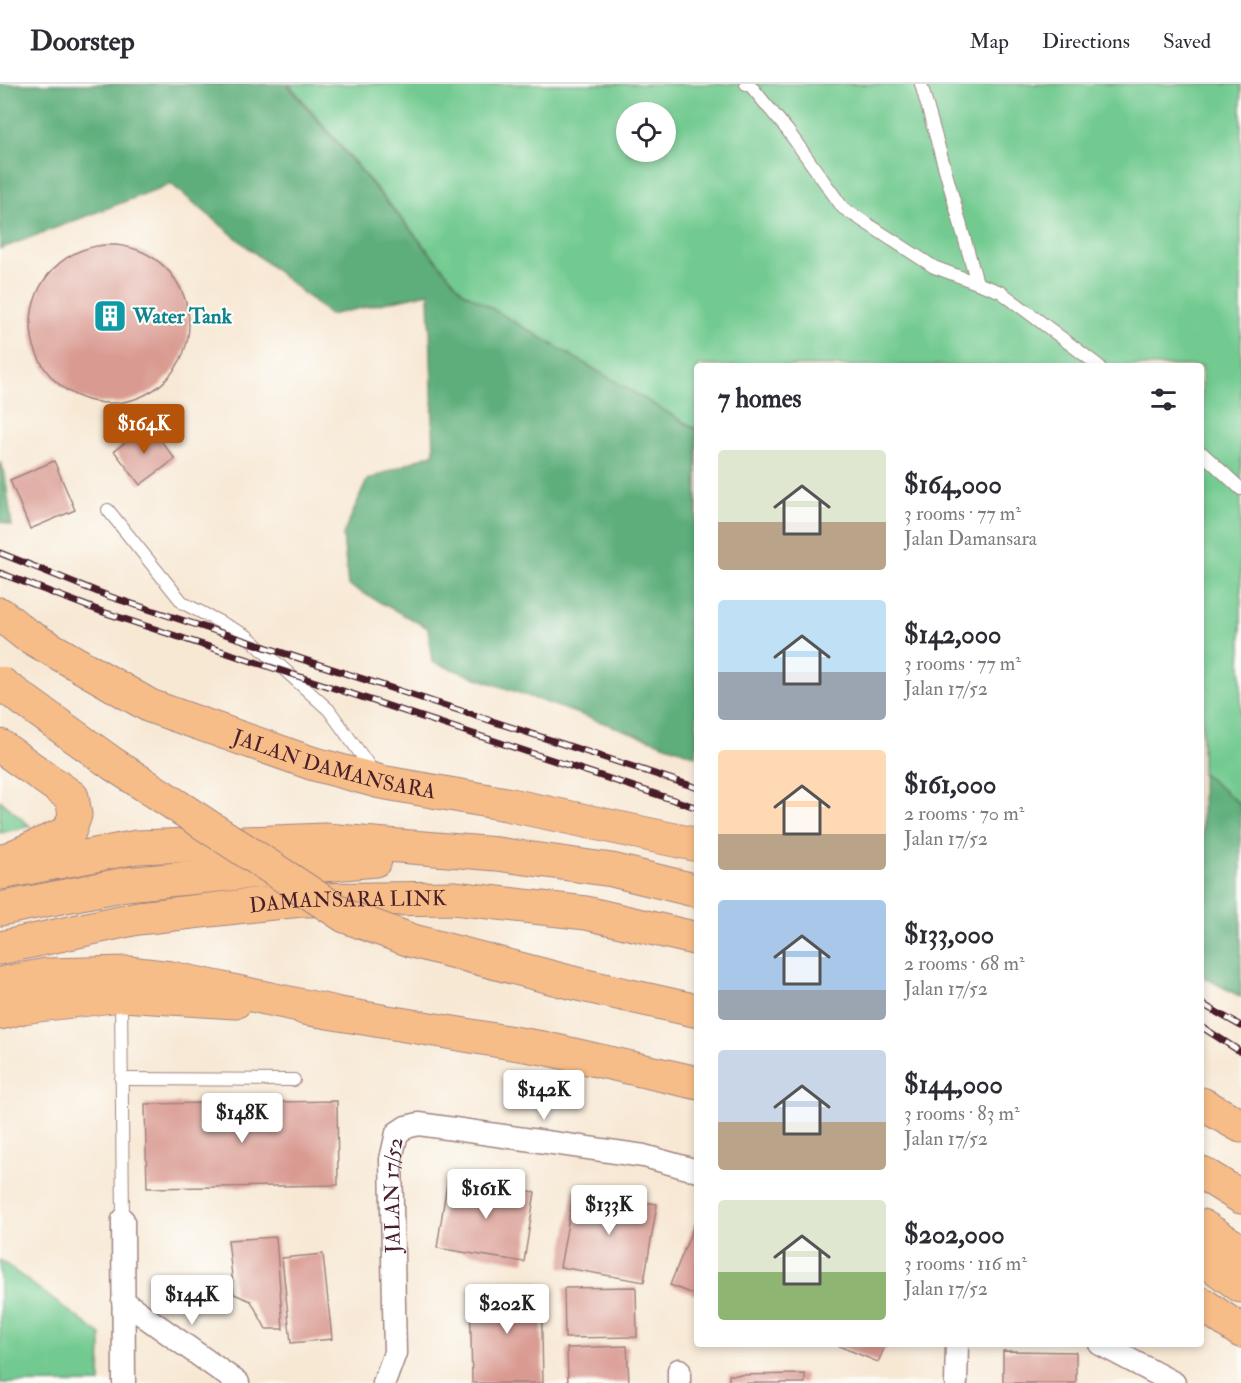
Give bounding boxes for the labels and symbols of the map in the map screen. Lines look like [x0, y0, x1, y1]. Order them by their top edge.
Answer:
building icon: Water Tank [92, 298, 128, 334]
place label: Water Tank [132, 303, 233, 330]
pin: $164K [102, 404, 186, 455]
street label: JALAN DAMANSARA [228, 723, 438, 805]
street label: DAMANSARA LINK [248, 885, 447, 920]
pin: $142K [502, 1070, 586, 1121]
pin: $148K [200, 1093, 284, 1144]
street label: JALAN 17/52 [378, 1135, 410, 1254]
pin: $161K [444, 1169, 528, 1220]
pin: $133K [567, 1185, 651, 1236]
pin: $144K [150, 1275, 234, 1326]
pin: $202K [465, 1284, 549, 1335]

